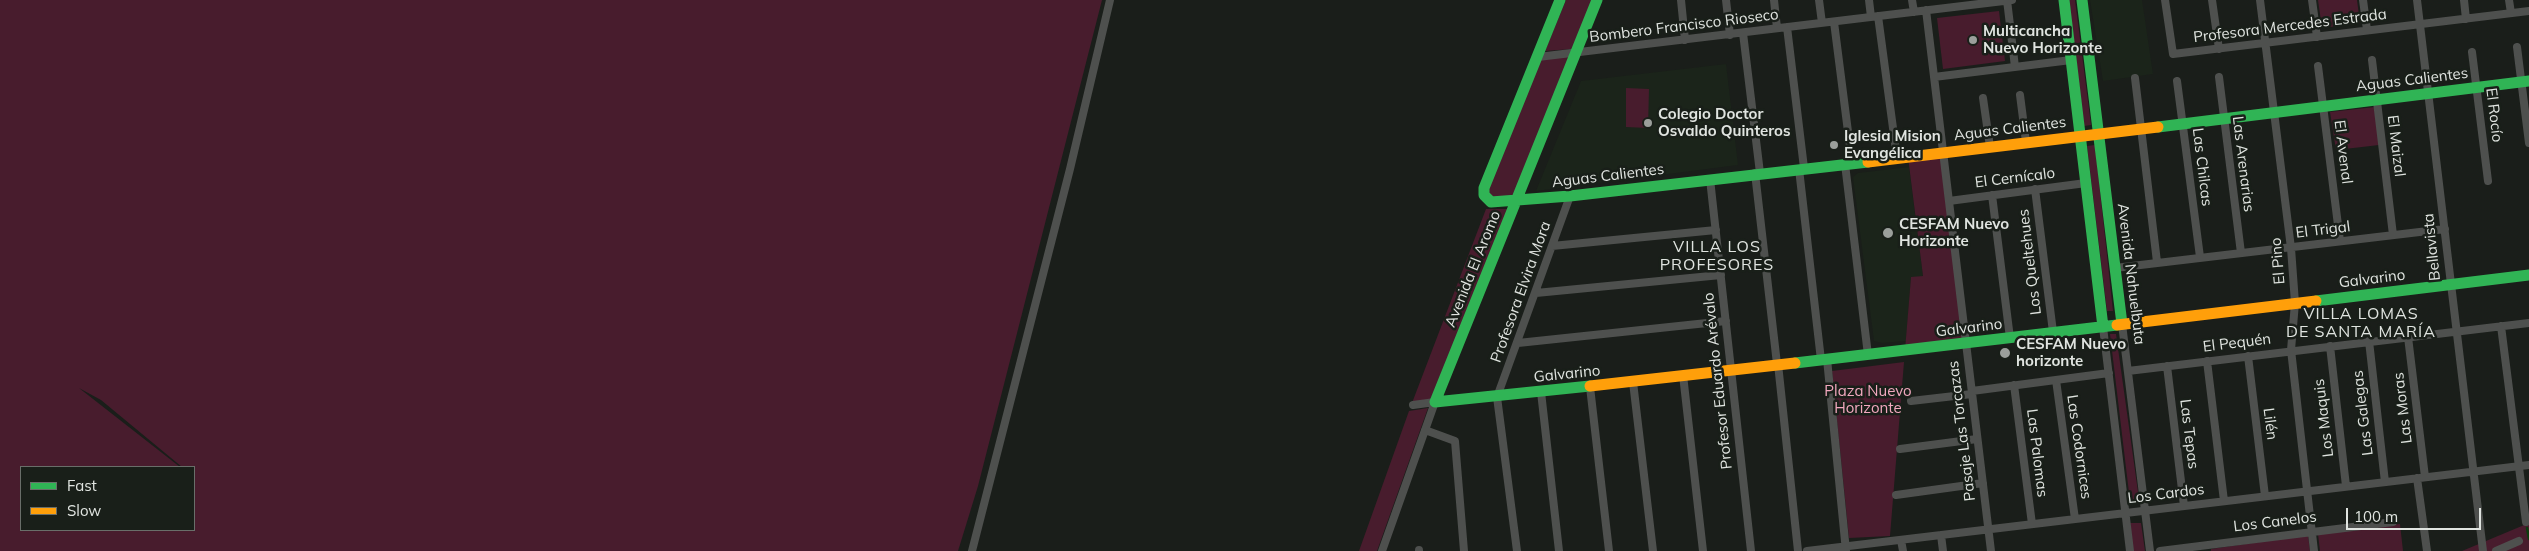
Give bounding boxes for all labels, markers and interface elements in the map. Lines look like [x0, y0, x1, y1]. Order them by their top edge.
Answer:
street label: Bombero Francisco Rioseco [1588, 5, 1780, 47]
street label: Profesora Mercedes Estrada [2192, 5, 2388, 47]
place label: Multicancha Nuevo Horizonte [1983, 22, 2102, 57]
marker: Multicancha Nuevo Horizonte [1967, 34, 1979, 46]
street label: Aguas Calientes [2355, 64, 2469, 96]
street label: El Rocío [2482, 87, 2506, 143]
place label: Colegio Doctor Osvaldo Quinteros [1658, 105, 1790, 140]
street label: Aguas Calientes [1953, 113, 2067, 145]
street label: El Maizal [2383, 114, 2409, 178]
street label: Las Arenarias [2228, 115, 2258, 213]
marker: Colegio Doctor Osvaldo Quinteros [1642, 117, 1654, 129]
street label: El Avenal [2330, 119, 2356, 185]
place label: Iglesia Mision Evangélica [1844, 127, 1941, 162]
street label: Las Chilcas [2188, 127, 2216, 207]
marker: Iglesia Mision Evangélica [1828, 139, 1840, 151]
street label: Aguas Calientes [1551, 160, 1665, 192]
street label: El Cernícalo [1974, 164, 2056, 192]
street label: Avenida Nahuelbuta [2113, 202, 2149, 346]
street label: Avenida El Aromo [1441, 208, 1505, 330]
street label: Los Queltehues [2015, 208, 2045, 316]
street label: Bellavista [2420, 212, 2444, 282]
place label: CESFAM Nuevo Horizonte [1899, 215, 2009, 250]
street label: El Trigal [2295, 218, 2351, 242]
street label: Profesora Elvira Mora [1487, 219, 1555, 365]
marker: CESFAM Nuevo Horizonte [1881, 226, 1895, 240]
district label: VILLA LOS PROFESORES [1658, 237, 1776, 275]
street label: El Pino [2267, 237, 2289, 285]
street label: Galvarino [2338, 266, 2406, 292]
street label: Profesor Eduardo Arévalo [1700, 292, 1736, 470]
district label: VILLA LOMAS DE SANTA MARÍA [2284, 304, 2438, 342]
street label: Galvarino [1935, 315, 2003, 341]
street label: El Pequén [2202, 330, 2272, 356]
place label: CESFAM Nuevo horizonte [2016, 335, 2126, 370]
marker: CESFAM Nuevo horizonte [1998, 346, 2012, 360]
street label: Pasaje Las Torcazas [1944, 360, 1980, 502]
street label: Galvarino [1533, 362, 1601, 386]
street label: Las Galegas [2349, 369, 2377, 457]
street label: Las Moras [2390, 371, 2416, 445]
street label: Los Maquis [2310, 378, 2338, 458]
park label: Plaza Nuevo Horizonte [1824, 382, 1912, 417]
street label: Las Codornices [2063, 394, 2095, 500]
street label: Las Tepas [2176, 398, 2202, 470]
street label: Lilén [2259, 407, 2281, 441]
street label: Las Palomas [2023, 408, 2051, 498]
legend [20, 466, 195, 531]
text: Fast [67, 476, 97, 495]
street label: Los Cardos [2126, 480, 2206, 508]
scale bar [2349, 498, 2484, 530]
text: Slow [67, 501, 101, 520]
text: 100 m [2354, 507, 2398, 526]
street label: Los Canelos [2232, 508, 2318, 536]

